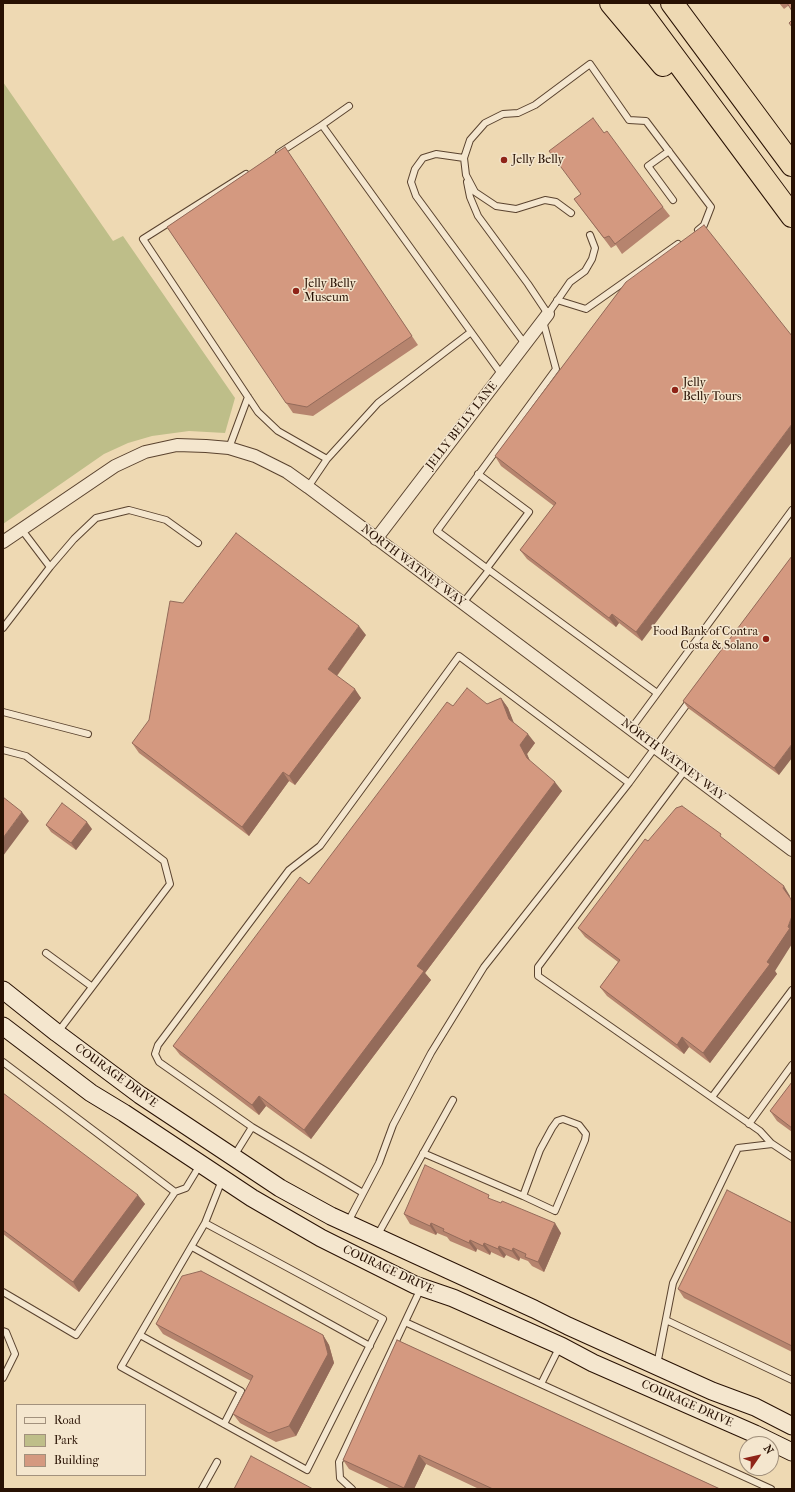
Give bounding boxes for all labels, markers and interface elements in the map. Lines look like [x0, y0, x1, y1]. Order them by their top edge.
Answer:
place label: Jelly Belly [512, 153, 564, 167]
marker: Jelly Belly [499, 155, 509, 165]
place label: Jelly Belly Museum [304, 277, 356, 305]
marker: Jelly Belly Museum [291, 286, 301, 296]
place label: Jelly Belly Tours [683, 376, 741, 404]
street label: JELLY BELLY LANE [423, 379, 501, 473]
marker: Jelly Belly Tours [670, 385, 680, 395]
street label: NORTH WATNEY WAY [358, 522, 468, 610]
place label: Food Bank of Contra Costa & Solano [653, 625, 758, 653]
marker: Food Bank of Contra Costa & Solano [761, 634, 771, 644]
street label: NORTH WATNEY WAY [618, 716, 728, 804]
street label: COURAGE DRIVE [72, 1041, 160, 1111]
street label: COURAGE DRIVE [340, 1243, 436, 1297]
street label: COURAGE DRIVE [639, 1377, 735, 1431]
legend [16, 1404, 146, 1476]
text: Road [54, 1413, 81, 1427]
text: Park [54, 1433, 78, 1447]
north arrow [739, 1436, 779, 1476]
text: N [761, 1442, 776, 1457]
text: Building [54, 1453, 99, 1467]

